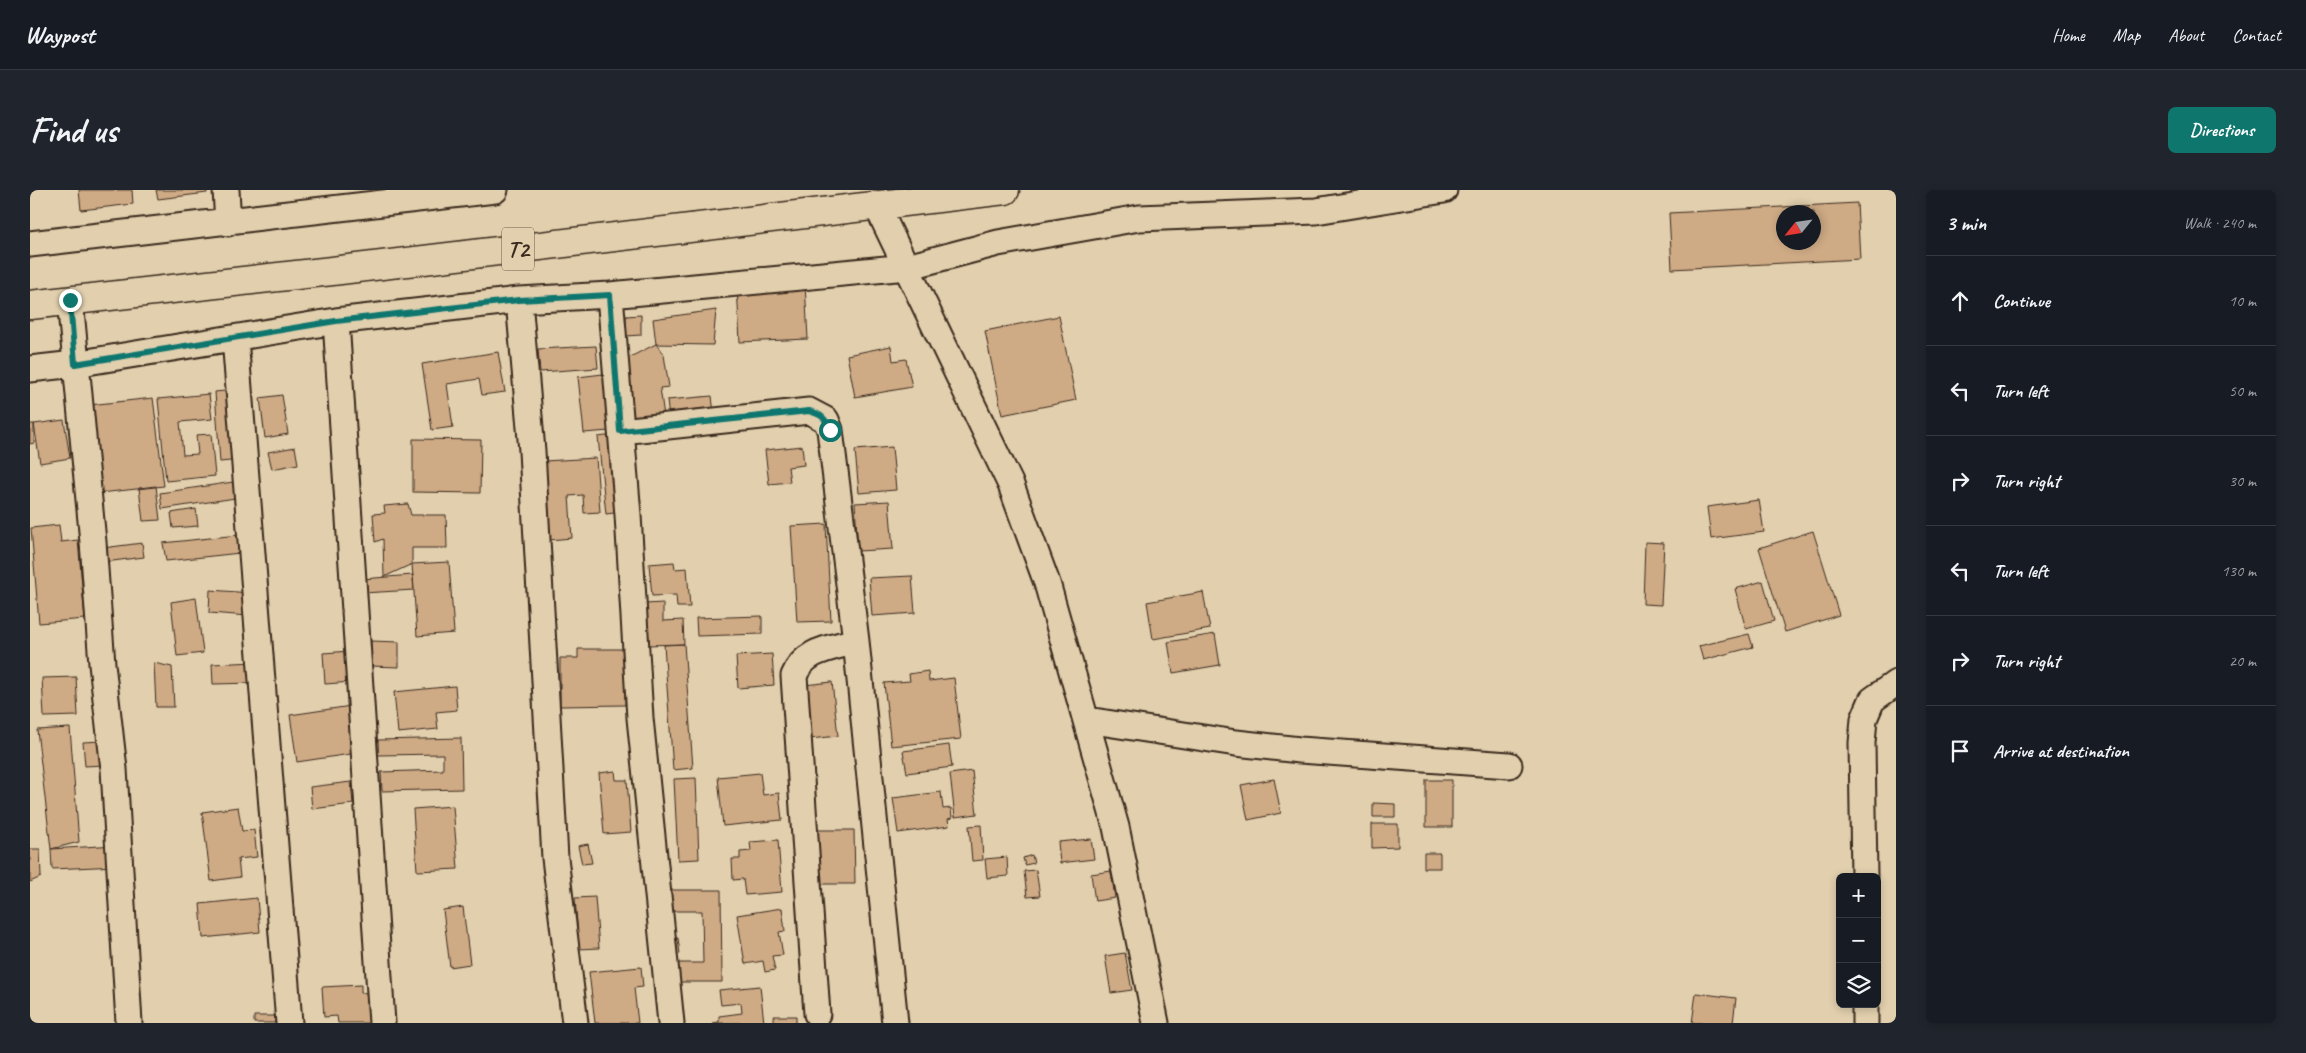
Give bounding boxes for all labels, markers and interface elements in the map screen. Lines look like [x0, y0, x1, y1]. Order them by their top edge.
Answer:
text: Waypost [25, 20, 95, 50]
text: Home [2052, 24, 2085, 46]
text: Map [2113, 24, 2140, 46]
text: About [2168, 24, 2204, 46]
text: Contact [2232, 24, 2281, 46]
button: Directions [2168, 107, 2276, 153]
text: Find us [30, 108, 117, 153]
north arrow [1776, 205, 1821, 250]
text: 3 min [1946, 210, 1986, 236]
text: Walk · 240 m [2184, 213, 2256, 233]
road number: T2 [502, 228, 534, 270]
icon: ahead [1946, 287, 1974, 315]
route end [59, 289, 82, 312]
text: Continue [1993, 289, 2050, 313]
text: 10 m [2229, 291, 2256, 311]
icon: left [1946, 377, 1974, 405]
text: Turn left [1993, 379, 2048, 403]
text: 50 m [2229, 381, 2256, 401]
route start [819, 419, 842, 442]
icon: right [1946, 467, 1974, 495]
text: Turn right [1993, 469, 2060, 493]
text: 30 m [2229, 471, 2256, 491]
icon: left [1946, 557, 1974, 585]
text: Turn left [1993, 559, 2048, 583]
text: 130 m [2222, 561, 2256, 581]
icon: right [1946, 647, 1974, 675]
text: Turn right [1993, 649, 2060, 673]
text: 20 m [2229, 651, 2256, 671]
icon: arrive [1946, 737, 1974, 765]
text: Arrive at destination [1993, 739, 2129, 763]
map controls [1836, 873, 1881, 1008]
button: + [1836, 873, 1881, 918]
button: − [1836, 918, 1881, 963]
button: layers [1836, 963, 1881, 1008]

